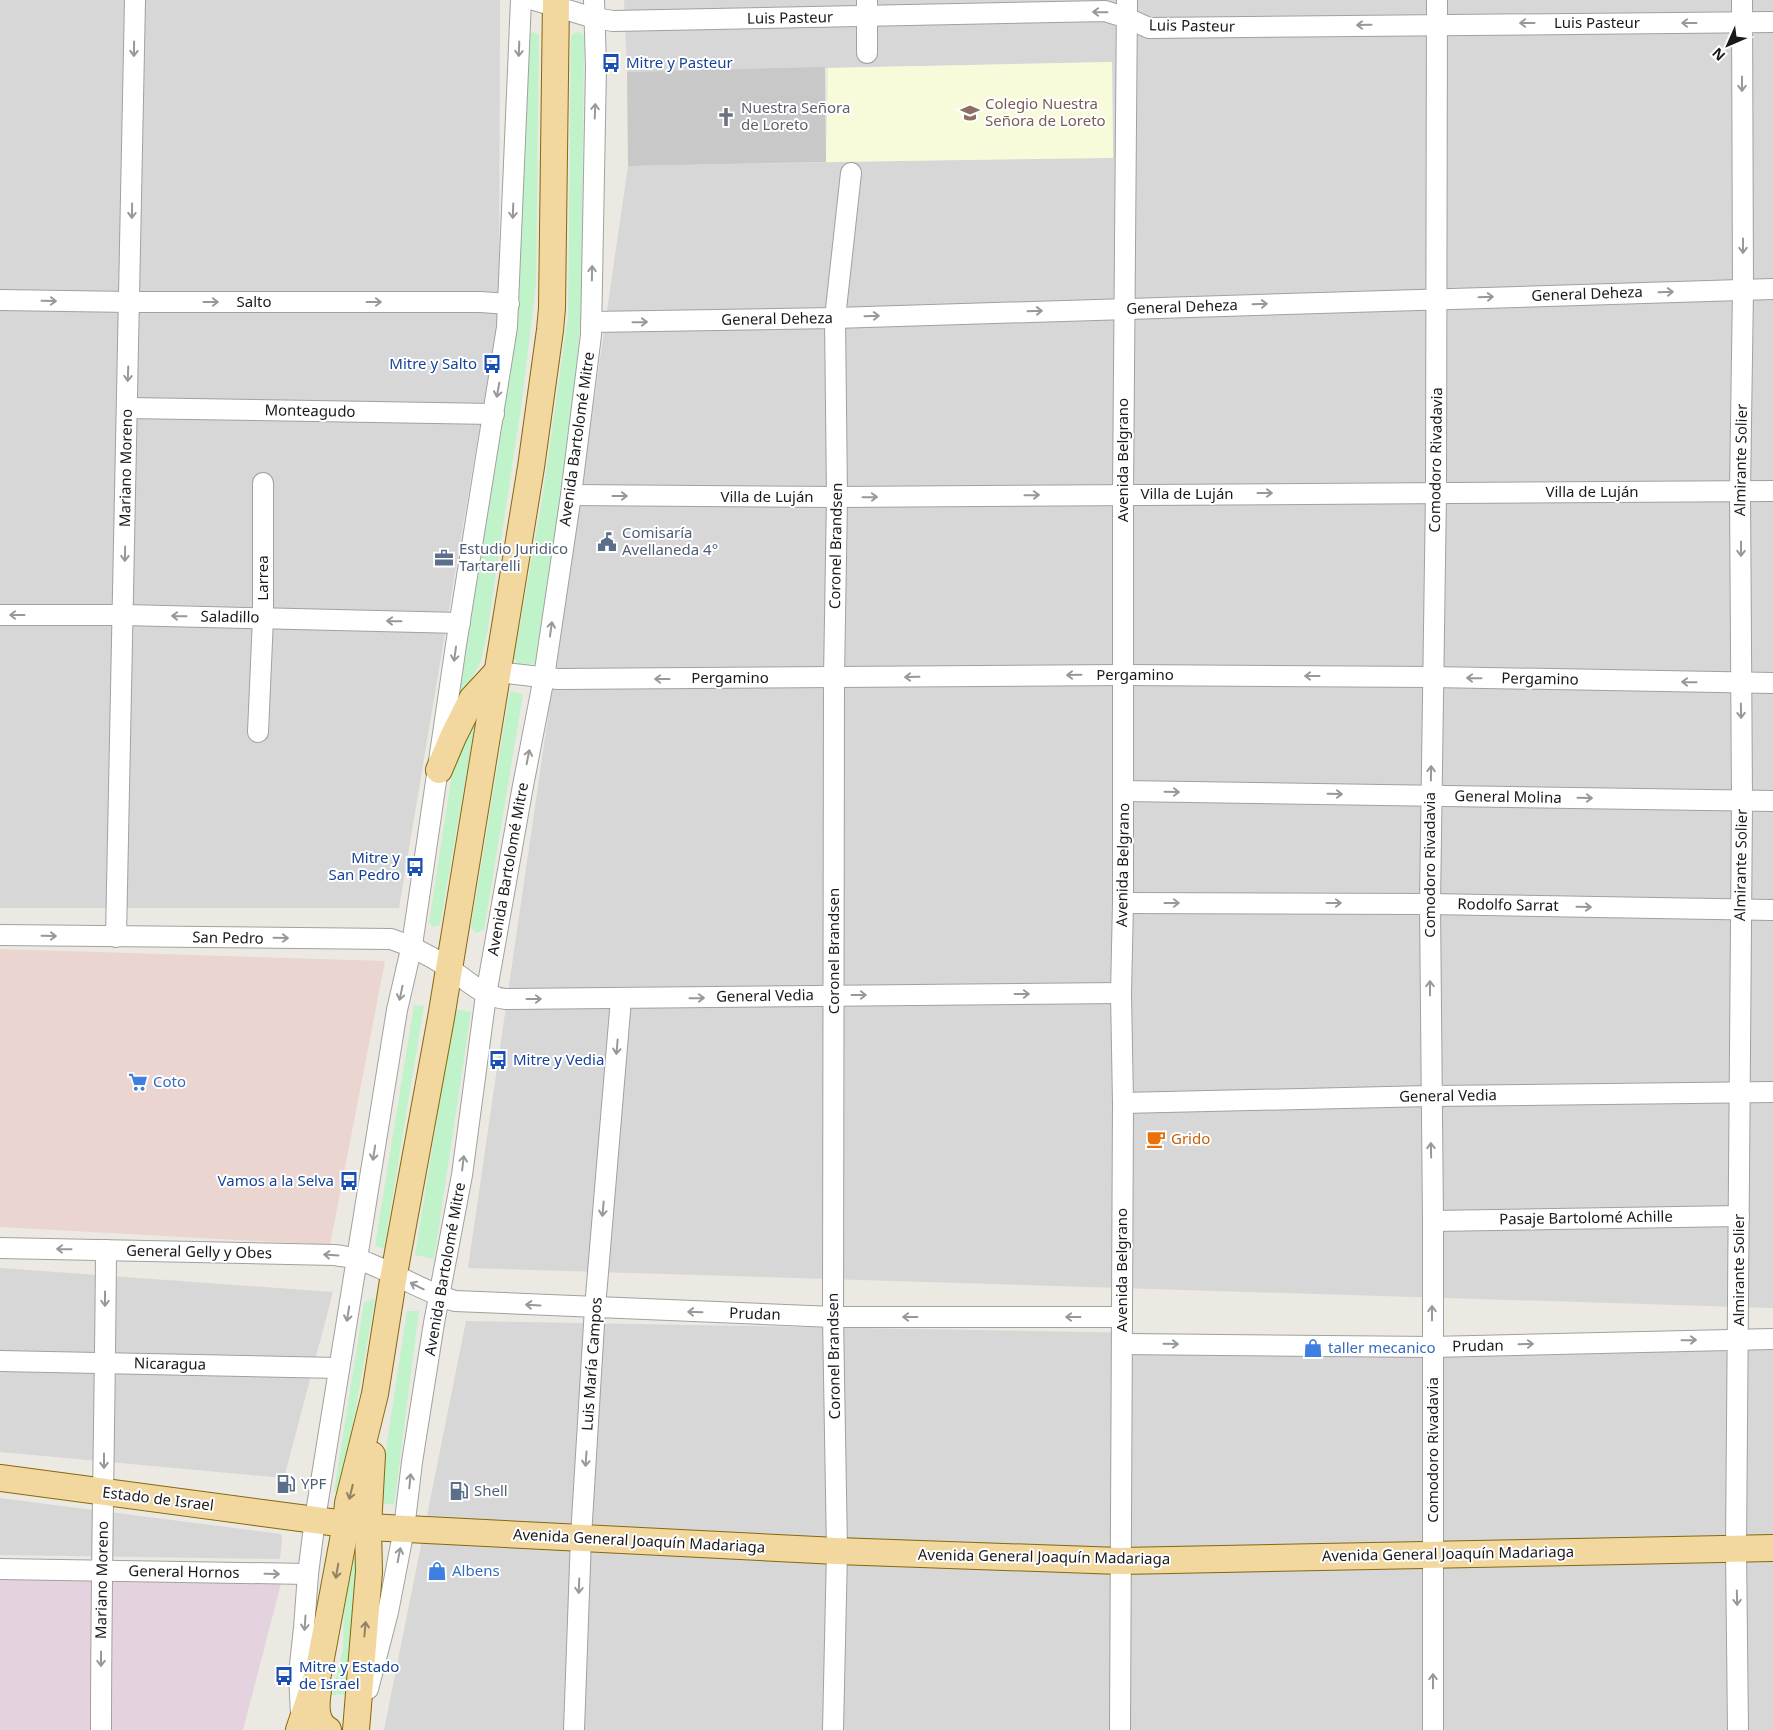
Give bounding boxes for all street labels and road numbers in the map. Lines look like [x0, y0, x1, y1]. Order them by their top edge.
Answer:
street label: Luis Pasteur [747, 6, 833, 28]
street label: Luis Pasteur [1554, 12, 1640, 32]
street label: Luis Pasteur [1149, 14, 1235, 36]
street label: General Deheza [1531, 281, 1643, 305]
street label: Salto [236, 291, 272, 311]
street label: General Deheza [1126, 294, 1238, 318]
street label: General Deheza [721, 307, 833, 329]
street label: Avenida Bartolomé Mitre [554, 350, 598, 527]
street label: Comodoro Rivadavia [1424, 387, 1446, 533]
street label: Avenida Belgrano [1112, 398, 1132, 522]
street label: Monteagudo [264, 399, 356, 421]
street label: Almirante Solier [1729, 404, 1751, 516]
street label: Mariano Moreno [114, 409, 136, 527]
street label: Villa de Luján [1545, 481, 1639, 501]
street label: Coronel Brandsen [824, 483, 846, 609]
street label: Villa de Luján [1140, 483, 1234, 503]
street label: Villa de Luján [720, 486, 814, 506]
street label: Larrea [252, 555, 272, 601]
street label: Saladillo [200, 605, 260, 627]
street label: Pergamino [1096, 664, 1174, 684]
street label: Pergamino [691, 667, 769, 687]
street label: Pergamino [1501, 667, 1579, 689]
street label: Avenida Bartolomé Mitre [482, 781, 532, 957]
street label: General Molina [1454, 785, 1562, 807]
street label: Comodoro Rivadavia [1419, 792, 1439, 938]
street label: Avenida Belgrano [1111, 803, 1133, 927]
street label: Almirante Solier [1729, 809, 1751, 921]
street label: Coronel Brandsen [823, 888, 843, 1014]
street label: Rodolfo Sarrat [1457, 893, 1559, 915]
street label: San Pedro [192, 926, 264, 948]
street label: General Vedia [716, 984, 814, 1006]
street label: General Vedia [1399, 1084, 1497, 1106]
street label: Avenida Bartolomé Mitre [419, 1181, 469, 1357]
street label: Pasaje Bartolomé Achille [1499, 1205, 1673, 1229]
street label: Avenida Belgrano [1111, 1208, 1131, 1332]
street label: Almirante Solier [1728, 1214, 1748, 1326]
street label: General Gelly y Obes [126, 1240, 272, 1262]
street label: Coronel Brandsen [822, 1293, 844, 1419]
street label: Luis María Campos [576, 1296, 606, 1431]
street label: Prudan [729, 1302, 781, 1324]
street label: Prudan [1452, 1335, 1504, 1355]
street label: Nicaragua [134, 1352, 206, 1374]
street label: Comodoro Rivadavia [1422, 1377, 1442, 1523]
street label: Estado de Israel [101, 1481, 215, 1515]
street label: Mariano Moreno [90, 1521, 112, 1639]
street label: Avenida General Joaquín Madariaga [512, 1523, 766, 1557]
street label: Avenida General Joaquín Madariaga [1322, 1541, 1574, 1565]
street label: Avenida General Joaquín Madariaga [918, 1544, 1170, 1568]
street label: General Hornos [128, 1560, 240, 1582]

